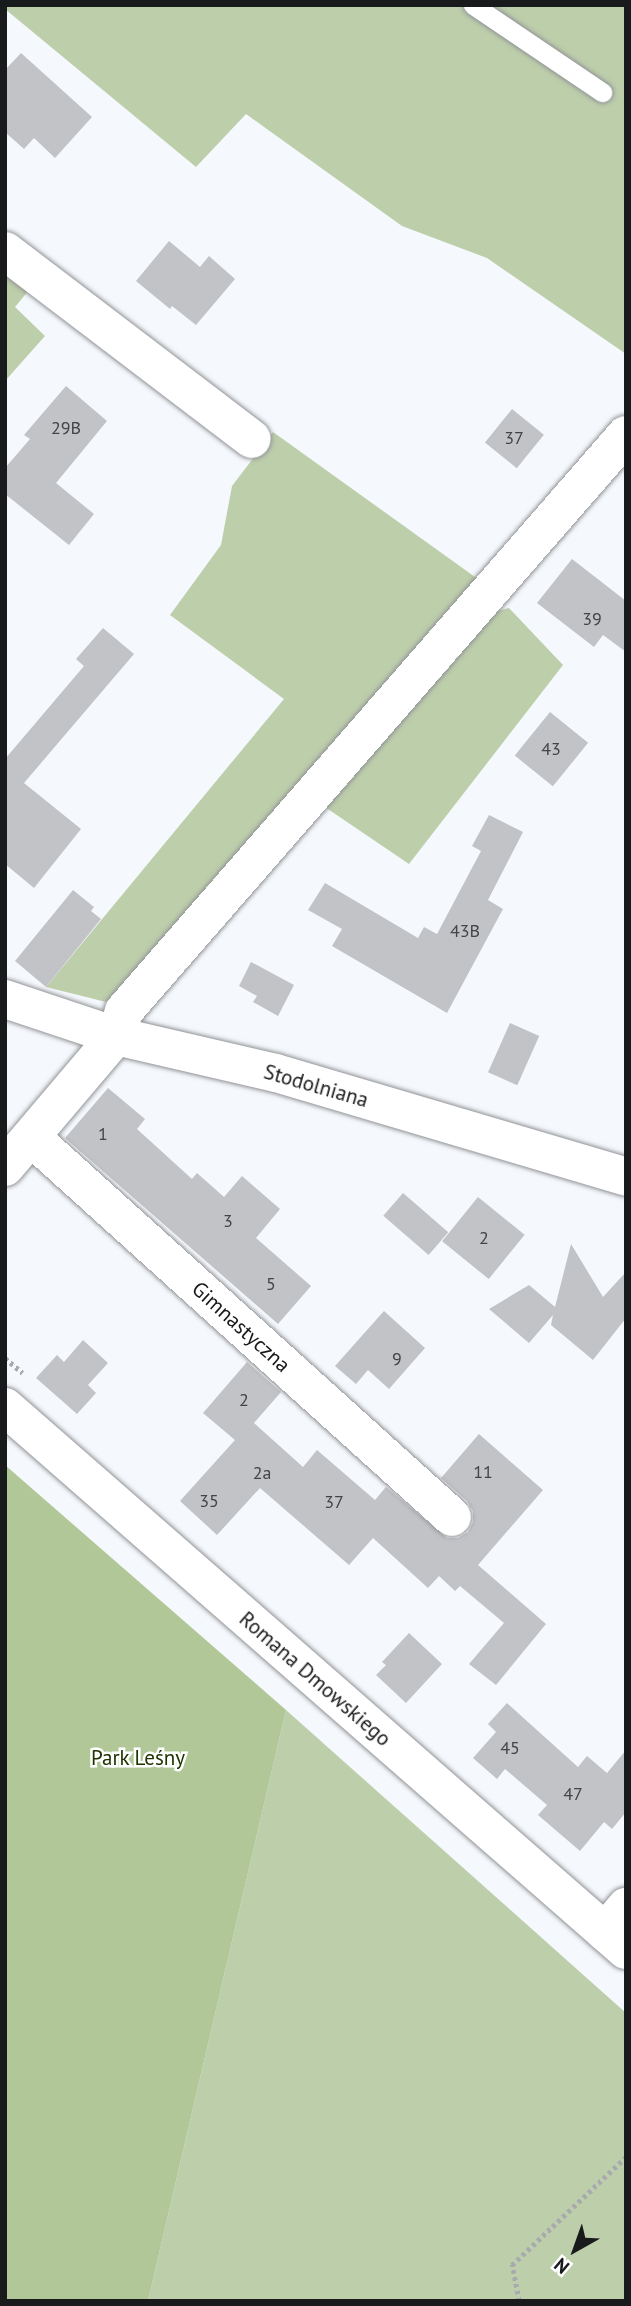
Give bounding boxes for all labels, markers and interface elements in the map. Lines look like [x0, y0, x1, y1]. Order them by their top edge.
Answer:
house number: 29B [51, 417, 81, 439]
house number: 37 [504, 427, 524, 449]
house number: 39 [582, 608, 602, 630]
house number: 43 [541, 738, 561, 760]
house number: 43B [450, 920, 480, 942]
street label: Stodolniana [261, 1059, 371, 1113]
house number: 1 [98, 1123, 108, 1145]
house number: 3 [223, 1210, 233, 1232]
house number: 2 [479, 1227, 489, 1249]
house number: 5 [266, 1273, 276, 1295]
street label: Gimnastyczna [187, 1276, 295, 1378]
house number: 9 [392, 1348, 402, 1370]
house number: 2 [239, 1389, 249, 1411]
house number: 11 [473, 1461, 493, 1483]
house number: 2a [253, 1462, 271, 1484]
house number: 35 [199, 1490, 219, 1512]
house number: 37 [324, 1491, 344, 1513]
street label: Romana Dmowskiego [234, 1606, 396, 1752]
house number: 45 [500, 1737, 520, 1759]
park label: Park Leśny [91, 1745, 185, 1771]
house number: 47 [563, 1783, 583, 1805]
north arrow [540, 2215, 610, 2285]
text: N [549, 2253, 574, 2279]

